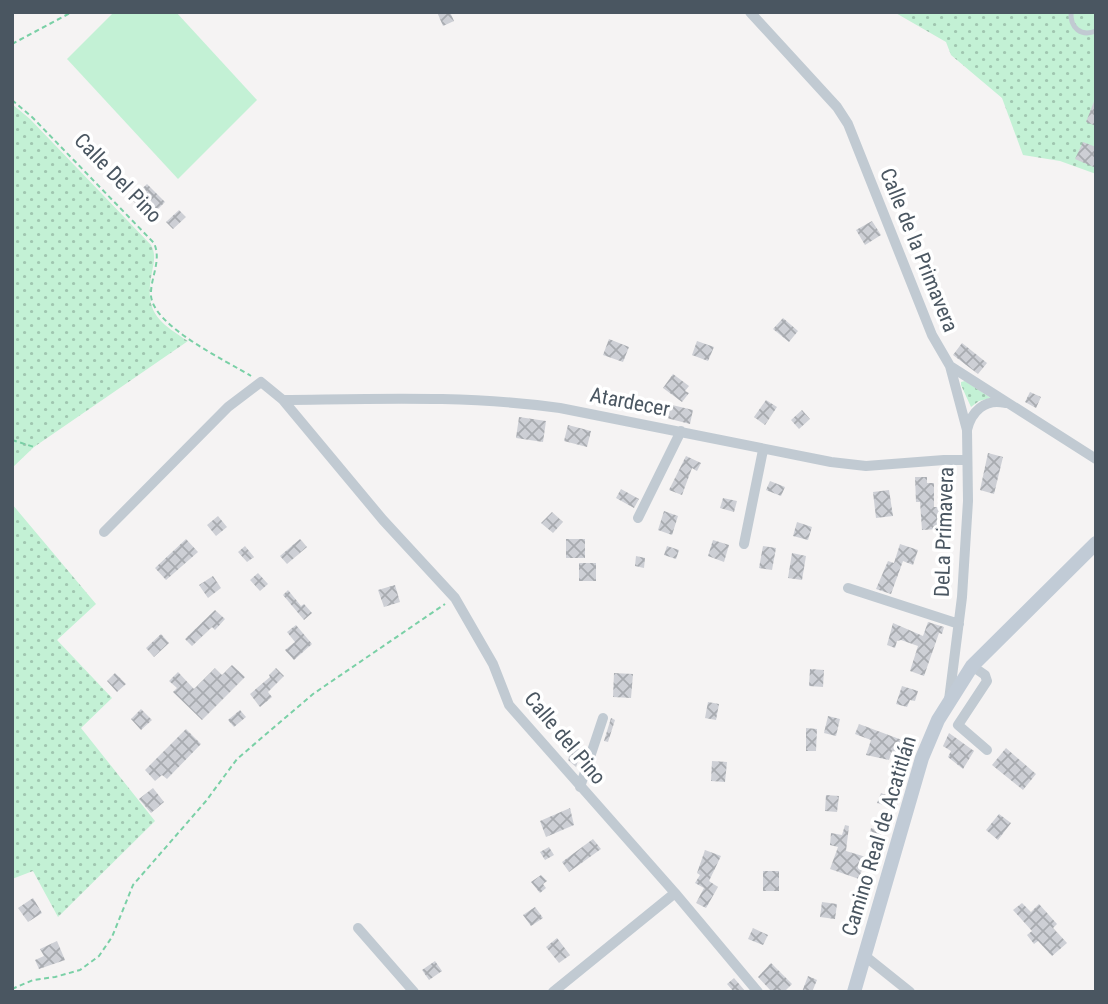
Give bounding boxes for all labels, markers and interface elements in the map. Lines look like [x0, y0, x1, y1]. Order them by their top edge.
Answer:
street label: Calle Del Pino [69, 128, 167, 228]
street label: Calle de la Primavera [875, 165, 963, 335]
street label: Atardecer [588, 383, 672, 421]
street label: DeLa Primavera [930, 467, 958, 597]
street label: Calle del Pino [519, 687, 611, 789]
street label: Camino Real de Acatitlán [837, 733, 921, 939]

